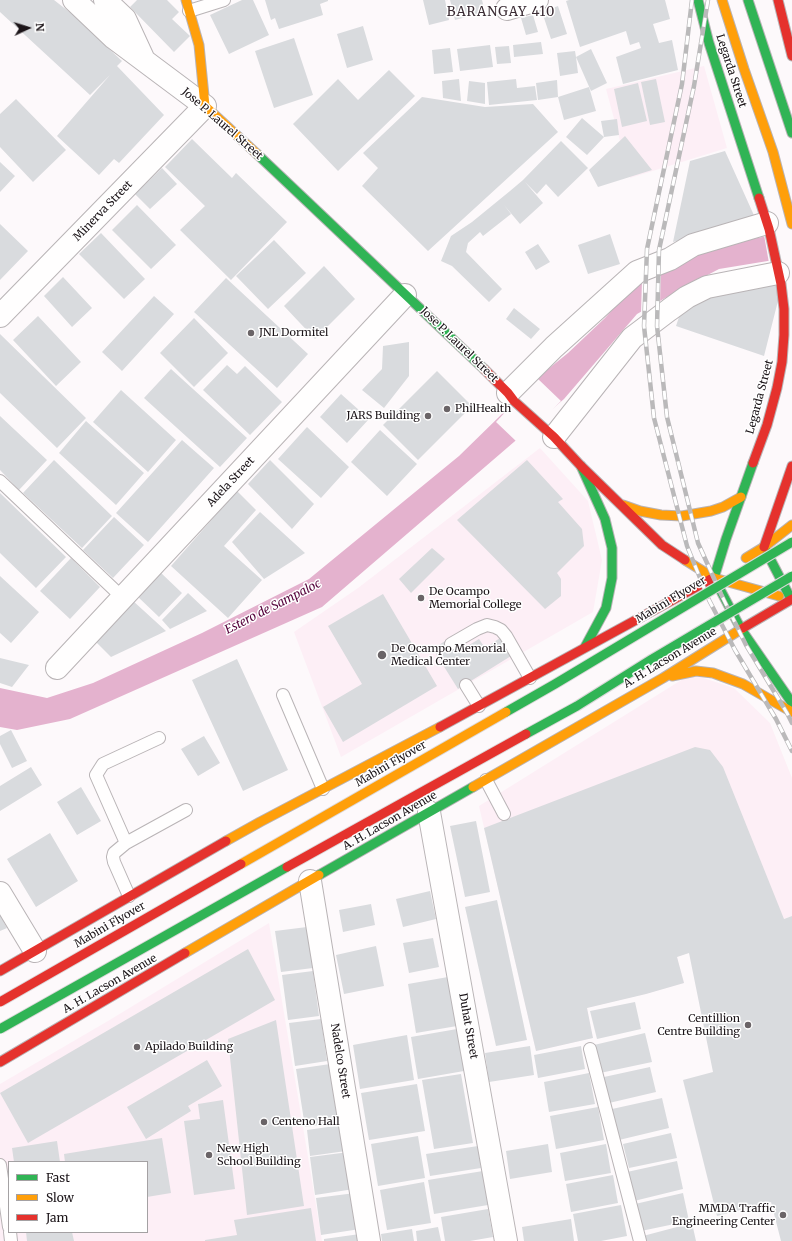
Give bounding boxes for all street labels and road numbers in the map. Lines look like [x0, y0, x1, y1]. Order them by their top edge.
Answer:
street label: Legarda Street [713, 33, 749, 109]
street label: Jose P. Laurel Street [179, 85, 265, 163]
street label: Minerva Street [71, 178, 135, 244]
street label: Jose P. Laurel Street [417, 305, 501, 385]
street label: Legarda Street [744, 358, 776, 436]
street label: Adela Street [205, 454, 257, 510]
street label: Mabini Flyover [633, 574, 709, 626]
street label: A. H. Lacson Avenue [621, 625, 719, 691]
street label: Mabini Flyover [353, 738, 429, 790]
street label: A. H. Lacson Avenue [341, 789, 439, 853]
street label: Mabini Flyover [72, 899, 148, 951]
street label: A. H. Lacson Avenue [61, 952, 159, 1016]
street label: Duhat Street [456, 992, 480, 1060]
street label: Nadelco Street [328, 1022, 352, 1100]

